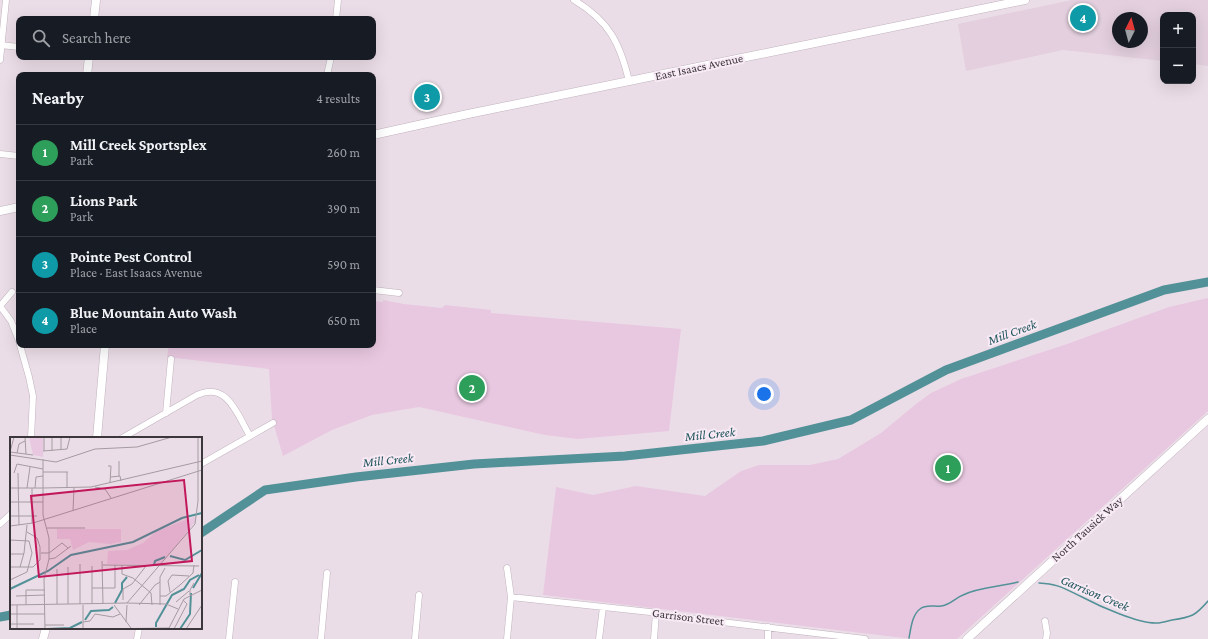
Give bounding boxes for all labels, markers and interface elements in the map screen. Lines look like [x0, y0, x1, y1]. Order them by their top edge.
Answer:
pin: 4 [1070, 3, 1096, 33]
north arrow [1112, 12, 1148, 48]
map controls [1160, 12, 1196, 84]
button: + [1160, 12, 1196, 48]
search box [16, 16, 376, 60]
icon: search [30, 27, 52, 49]
text: Search here [62, 30, 131, 46]
button: − [1160, 48, 1196, 84]
street label: East Isaacs Avenue [654, 51, 744, 83]
pin: 3 [414, 82, 440, 112]
text: Nearby [32, 89, 84, 108]
text: 4 results [316, 91, 360, 106]
text: Mill Creek Sportsplex [70, 137, 207, 153]
text: 1 [43, 145, 47, 160]
text: 260 m [327, 145, 360, 160]
text: Park [70, 153, 93, 168]
text: Lions Park [70, 193, 137, 209]
text: 2 [42, 201, 48, 216]
text: 390 m [327, 201, 360, 216]
text: Park [70, 209, 93, 224]
text: Pointe Pest Control [70, 249, 192, 265]
text: 3 [42, 257, 48, 272]
text: 590 m [327, 257, 360, 272]
text: Place · East Isaacs Avenue [70, 265, 202, 280]
text: Blue Mountain Auto Wash [70, 305, 237, 321]
text: 4 [41, 313, 49, 328]
text: 650 m [327, 313, 360, 328]
water label: Mill Creek [985, 316, 1040, 348]
text: Place [70, 321, 97, 336]
pin: 2 [459, 373, 485, 403]
your location [754, 384, 774, 404]
water label: Mill Creek [683, 424, 737, 444]
inset map [10, 437, 202, 629]
water label: Mill Creek [361, 450, 415, 470]
pin: 1 [935, 453, 961, 483]
street label: North Tausick Way [1049, 493, 1126, 565]
water label: Garrison Creek [1058, 572, 1133, 615]
street label: Garrison Street [651, 606, 726, 628]

